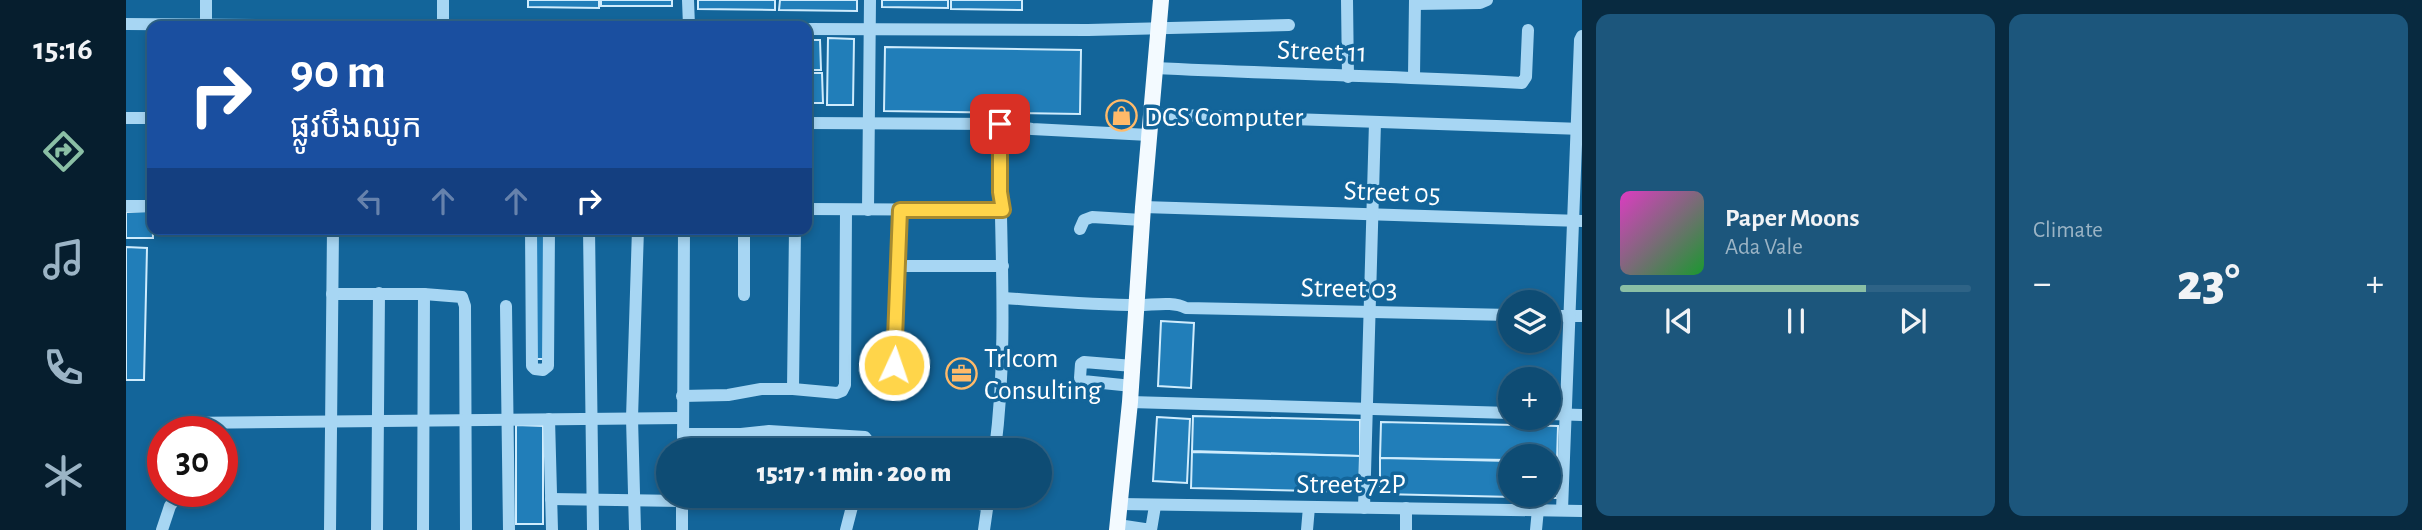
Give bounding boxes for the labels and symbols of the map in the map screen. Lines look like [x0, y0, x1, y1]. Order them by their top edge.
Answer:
street label: Street 11 [1277, 36, 1367, 68]
pin [970, 94, 1030, 154]
shop icon: DCS Computer [1104, 99, 1138, 133]
place label: DCS Computer [1144, 104, 1303, 132]
street label: Street 05 [1343, 177, 1441, 209]
street label: Street 03 [1300, 274, 1398, 304]
position arrow [857, 328, 931, 402]
place label: TrIcom Consulting [984, 345, 1102, 405]
office icon: TrIcom Consulting [944, 356, 978, 390]
speed limit sign: 30 [147, 416, 238, 507]
street label: Street 72P [1296, 471, 1406, 499]

